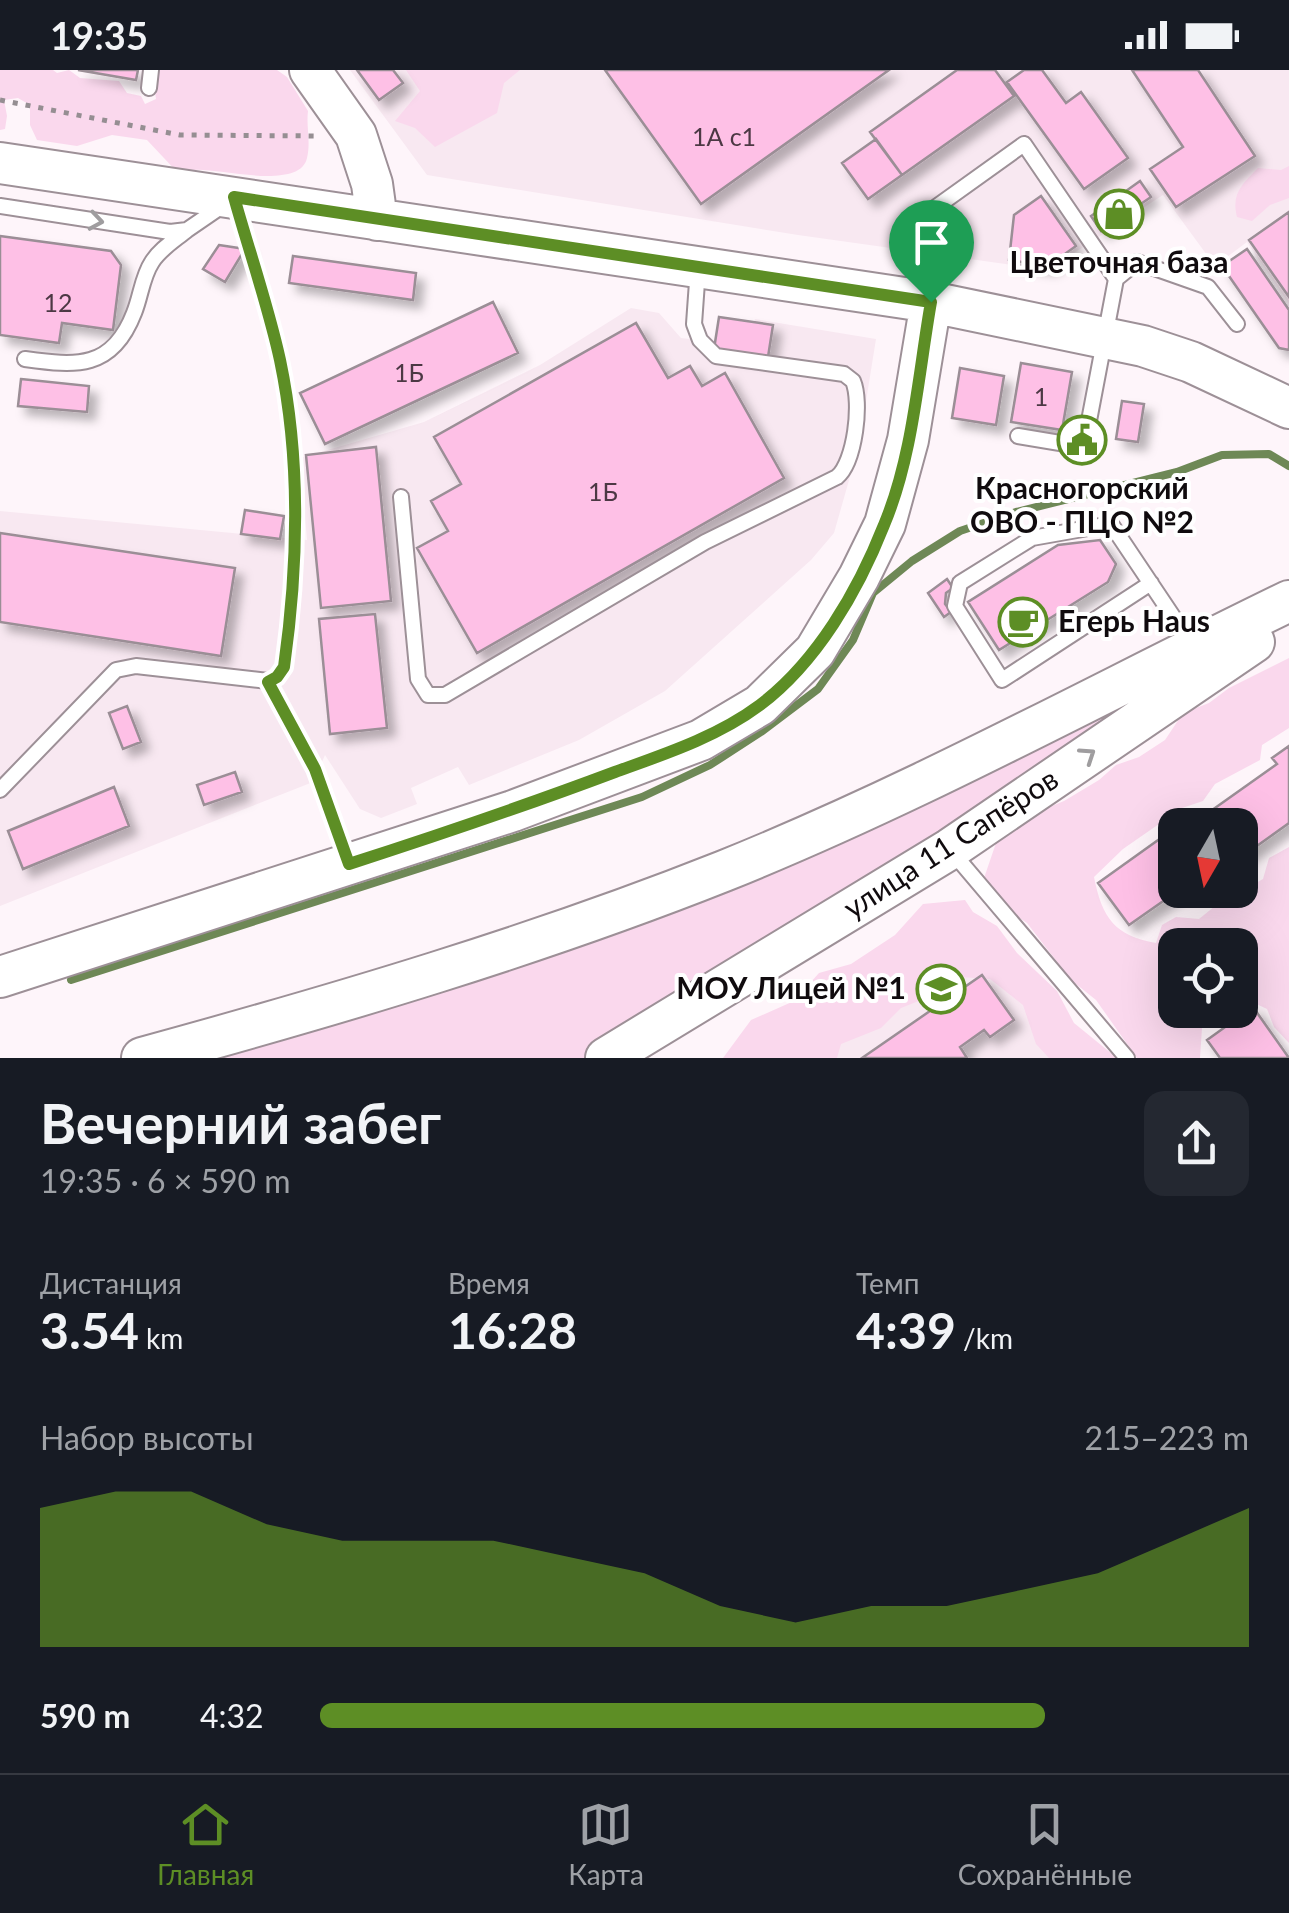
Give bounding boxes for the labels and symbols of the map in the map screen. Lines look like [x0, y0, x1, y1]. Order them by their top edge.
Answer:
house number: 1А с1 [692, 121, 756, 151]
shop icon: Цветочная база [1093, 188, 1145, 240]
pin [889, 200, 974, 303]
one-way arrow [88, 210, 105, 231]
place label: Цветочная база [1009, 243, 1229, 279]
house number: 12 [43, 287, 73, 317]
house number: 1Б [394, 357, 424, 387]
house number: 1 [1034, 381, 1048, 411]
public building icon: Красногорский ОВО - ПЦО №2 [1056, 414, 1108, 466]
place label: Красногорский ОВО - ПЦО №2 [970, 469, 1194, 539]
house number: 1Б [588, 476, 618, 506]
cafe icon: Егерь Haus [997, 596, 1049, 648]
place label: Егерь Haus [1058, 602, 1210, 638]
one-way arrow [1076, 749, 1095, 767]
street label: улица 11 Сапёров [836, 760, 1064, 925]
north arrow [1158, 808, 1258, 908]
school or university icon: МОУ Лицей №1 [915, 963, 967, 1015]
place label: МОУ Лицей №1 [676, 969, 906, 1005]

